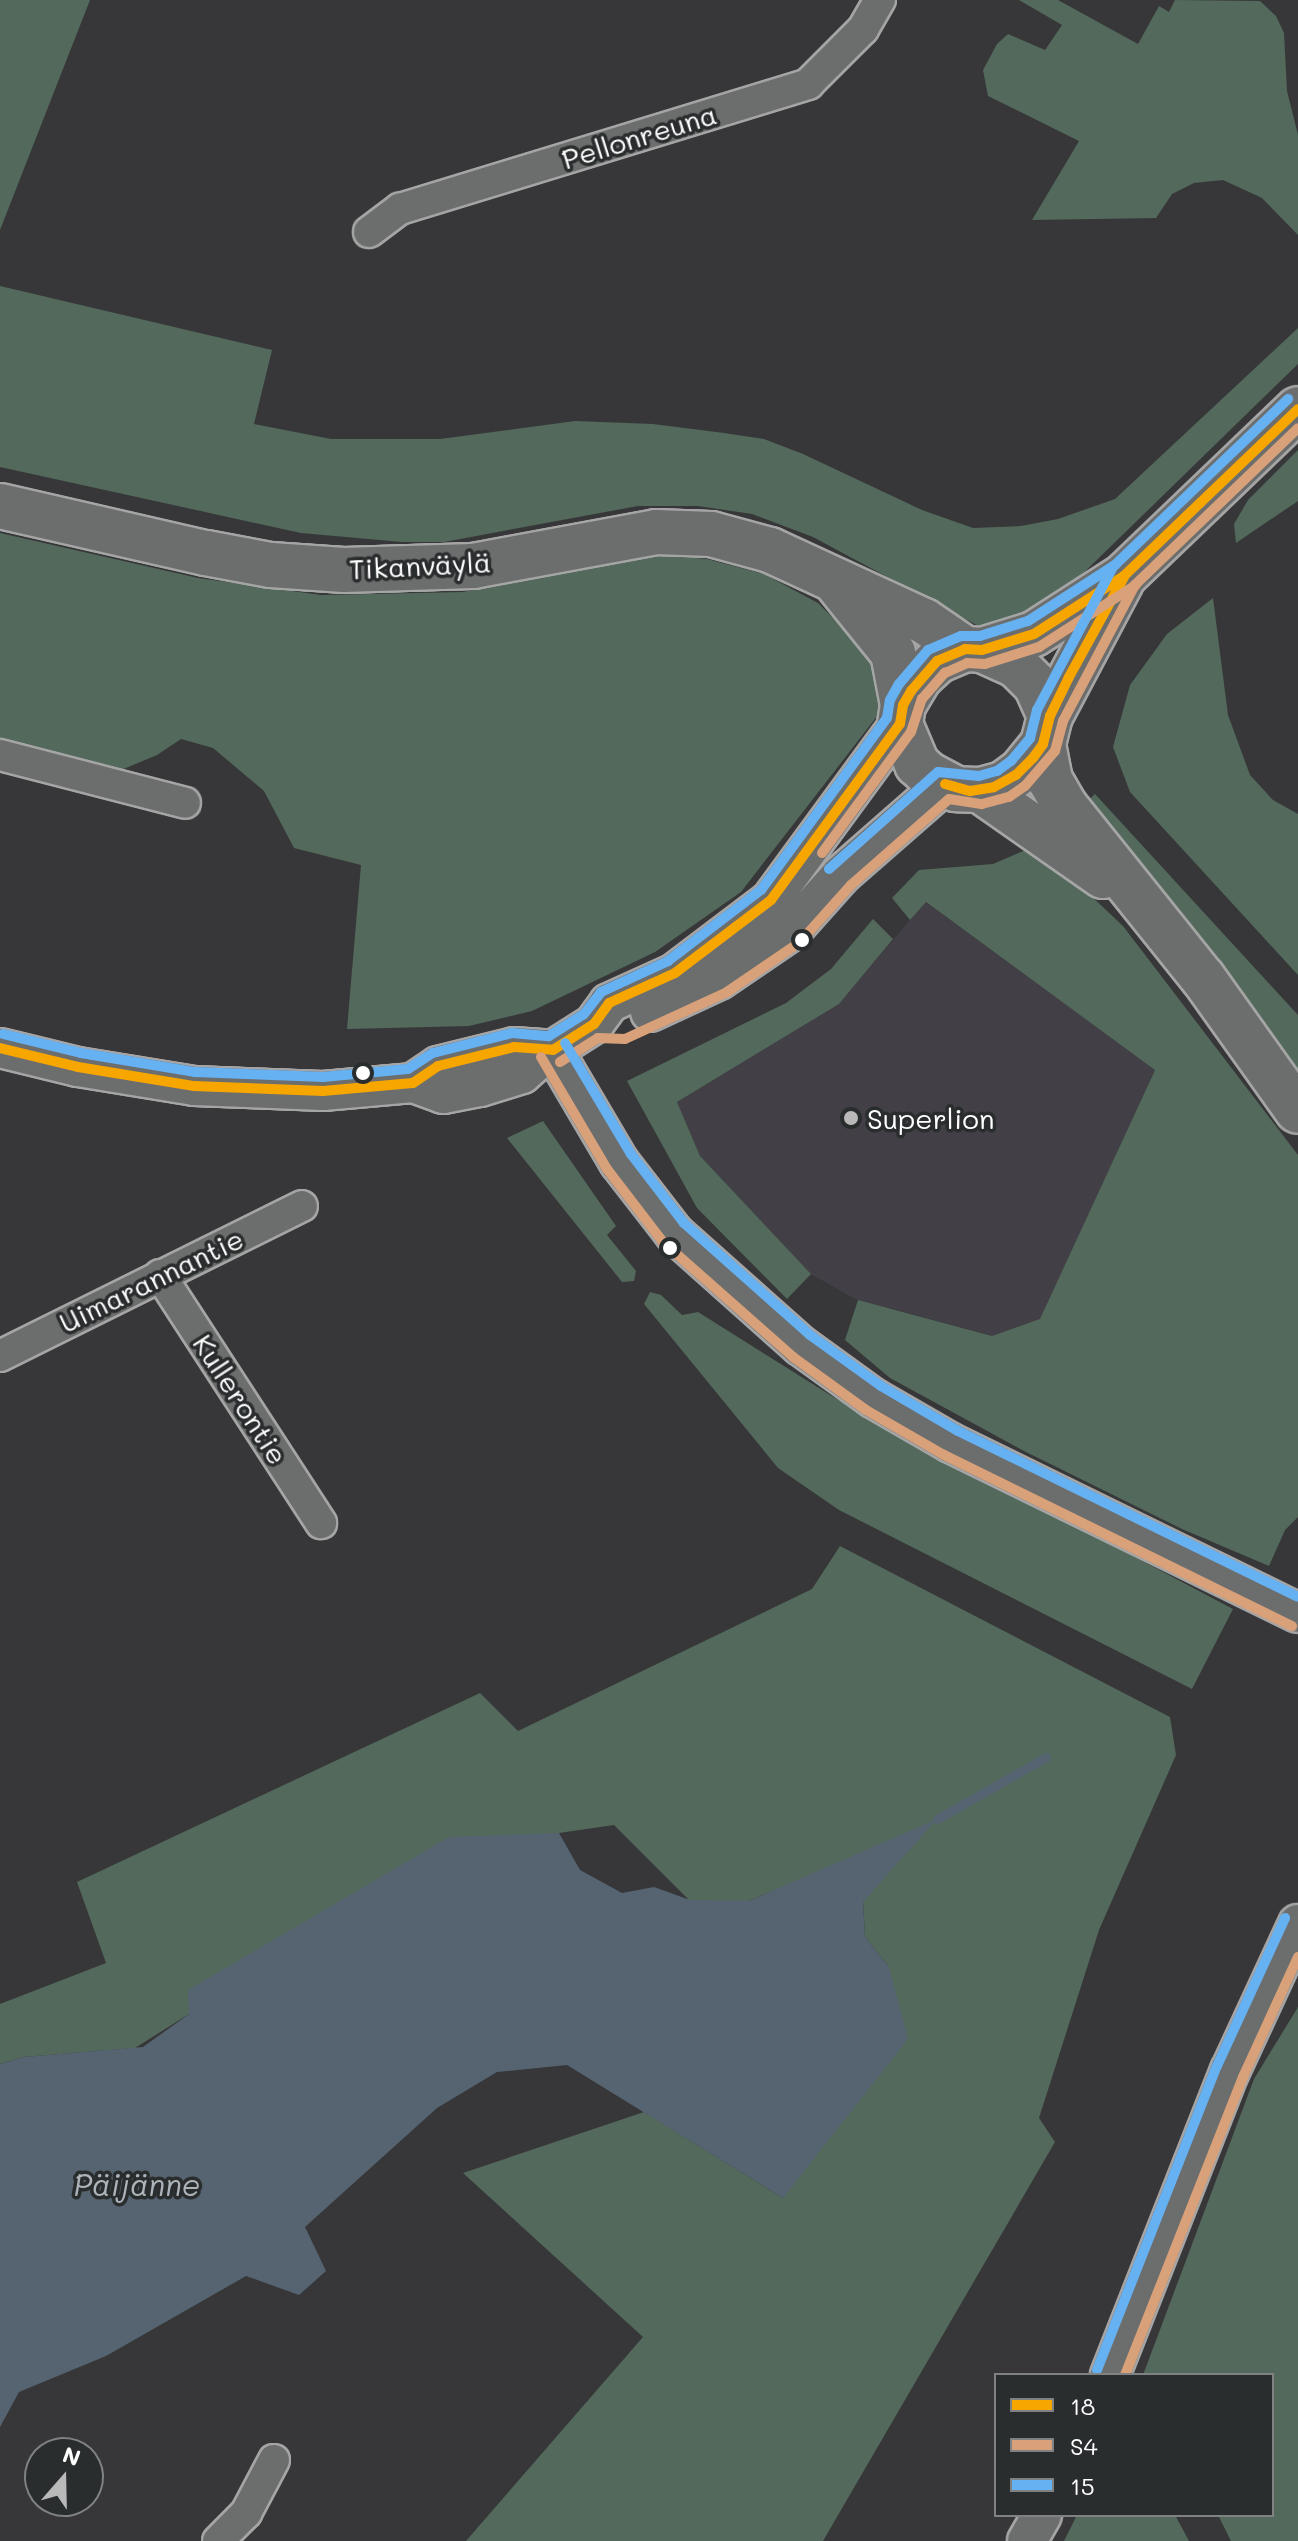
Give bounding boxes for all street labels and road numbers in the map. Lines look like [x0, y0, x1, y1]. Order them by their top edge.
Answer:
street label: Pellonreuna [557, 97, 721, 175]
street label: Tikanväylä [348, 545, 492, 585]
street label: Uimarannantie [53, 1221, 249, 1339]
street label: Kullerontie [187, 1328, 295, 1470]

